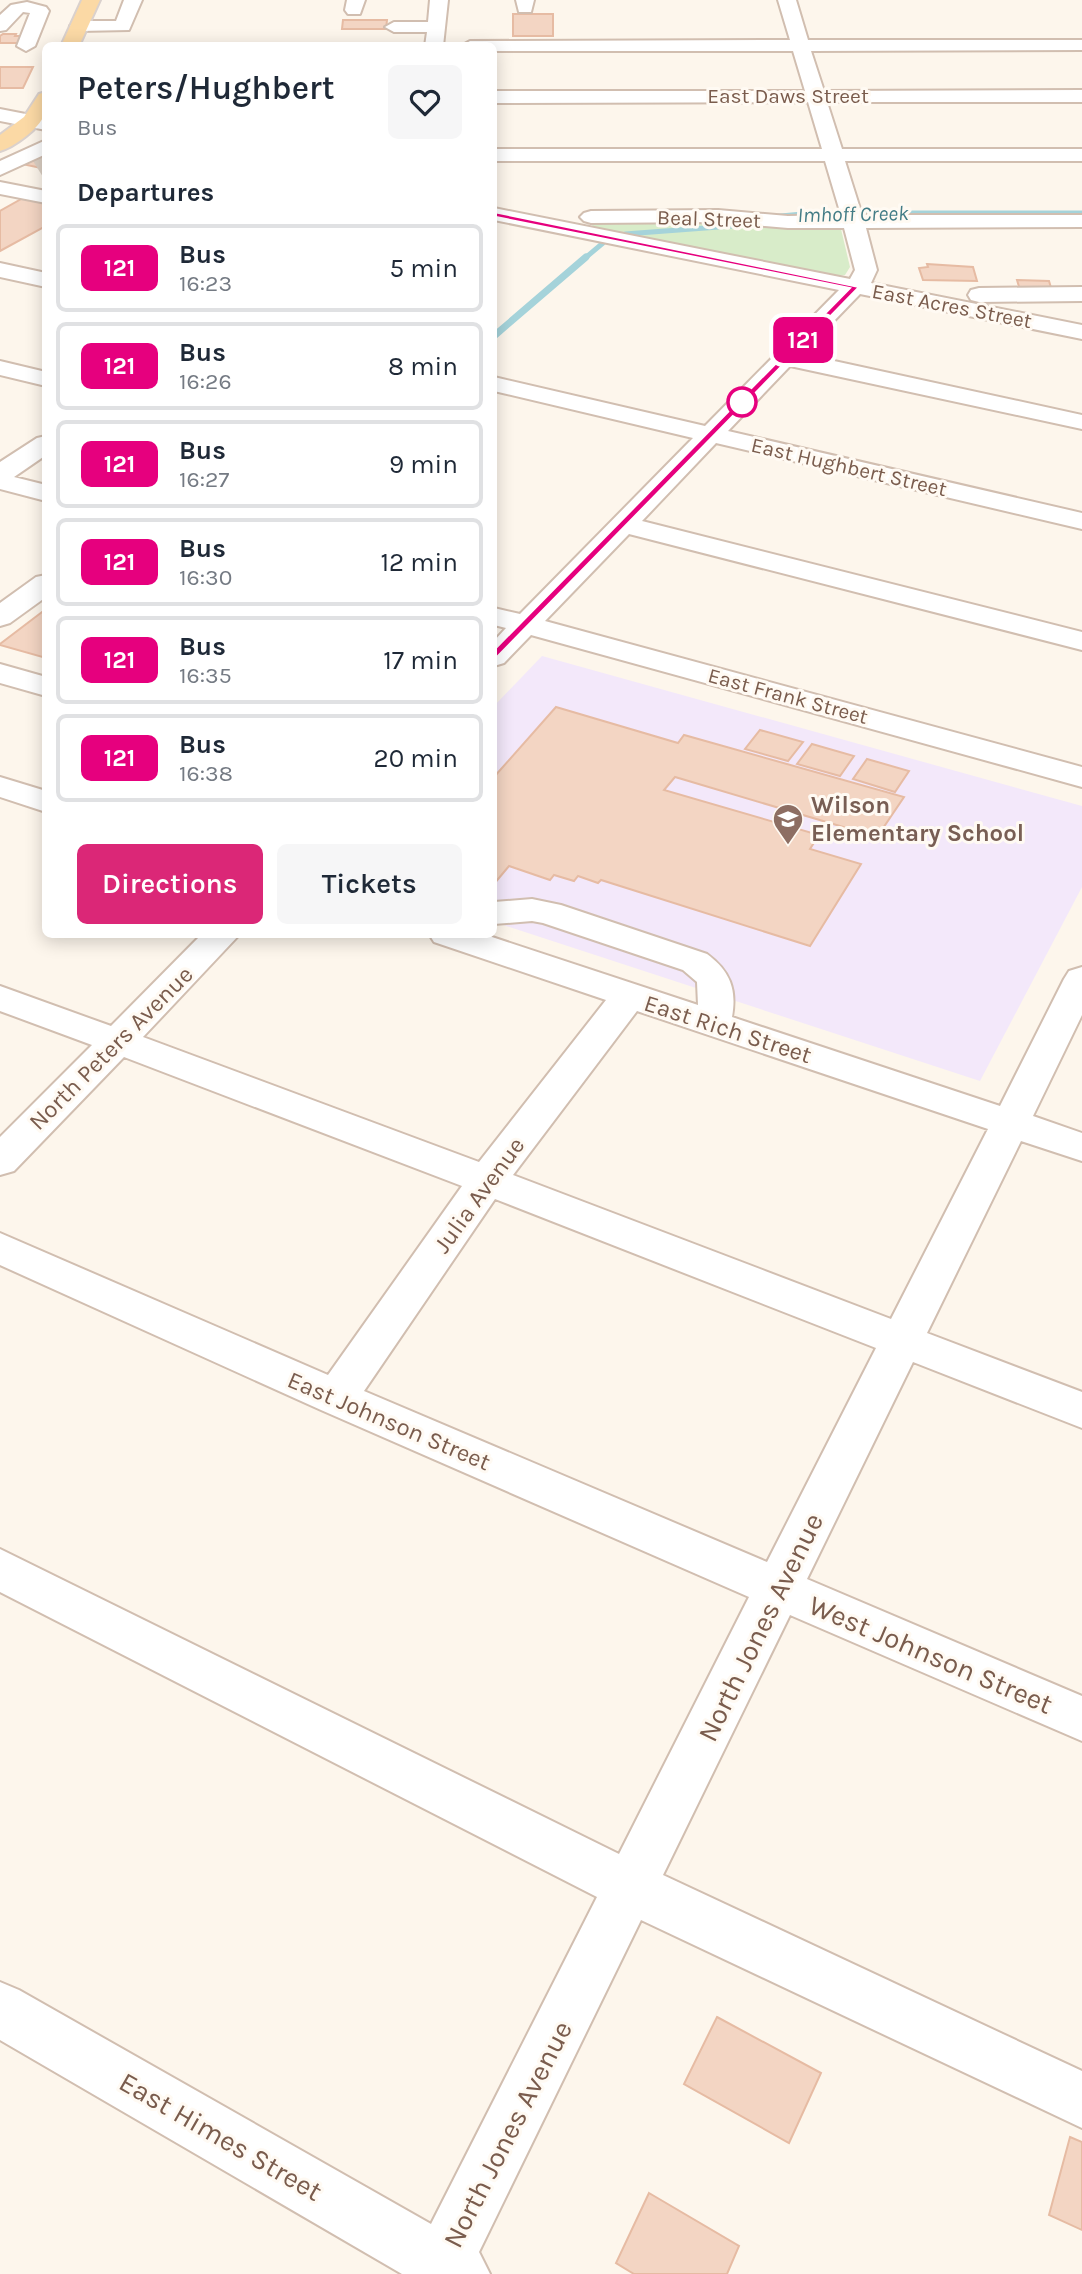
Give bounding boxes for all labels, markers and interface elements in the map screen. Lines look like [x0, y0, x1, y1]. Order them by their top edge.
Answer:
button: heart [388, 65, 462, 139]
text: Peters/Hughbert [77, 69, 335, 107]
street label: East Daws Street [707, 84, 869, 108]
text: Bus [77, 114, 117, 141]
text: Departures [77, 177, 214, 208]
water label: Imhoff Creek [797, 201, 909, 227]
street label: Beal Street [657, 205, 761, 233]
text: Bus [179, 239, 226, 270]
text: 5 min [389, 253, 458, 284]
text: 121 [104, 254, 135, 282]
text: 16:23 [179, 270, 232, 297]
street label: East Acres Street [870, 279, 1034, 333]
line badge: 121 [763, 317, 843, 363]
text: 121 [787, 326, 819, 354]
text: Bus [179, 337, 226, 368]
text: 8 min [388, 351, 458, 382]
text: 121 [104, 352, 135, 380]
text: 16:26 [179, 368, 232, 395]
unlabelled marker [727, 387, 757, 417]
street label: East Hughbert Street [749, 433, 949, 501]
text: Bus [179, 435, 226, 466]
text: 9 min [389, 449, 458, 480]
text: 121 [104, 450, 135, 478]
text: 16:27 [179, 466, 229, 493]
text: Bus [179, 533, 226, 564]
text: 12 min [380, 547, 458, 578]
text: 121 [104, 548, 135, 576]
text: 16:30 [179, 564, 232, 591]
text: Bus [179, 631, 226, 662]
text: 17 min [383, 645, 458, 676]
text: 121 [104, 646, 135, 674]
text: 16:35 [179, 662, 232, 689]
street label: East Frank Street [705, 663, 871, 729]
text: Bus [179, 729, 226, 760]
text: 20 min [374, 743, 458, 774]
text: 121 [104, 744, 135, 772]
text: 16:38 [179, 760, 233, 787]
place label: Wilson Elementary School [811, 791, 1024, 847]
school or university icon: Wilson Elementary School [771, 802, 805, 846]
button: Directions [77, 844, 263, 924]
button: Tickets [277, 844, 462, 924]
street label: North Peters Avenue [23, 960, 199, 1136]
street label: East Rich Street [641, 989, 815, 1069]
street label: Julia Avenue [428, 1132, 530, 1258]
street label: East Johnson Street [283, 1366, 495, 1476]
street label: North Jones Avenue [691, 1508, 830, 1747]
street label: West Johnson Street [804, 1588, 1057, 1721]
street label: North Jones Avenue [436, 2015, 579, 2253]
street label: East Himes Street [113, 2065, 328, 2208]

